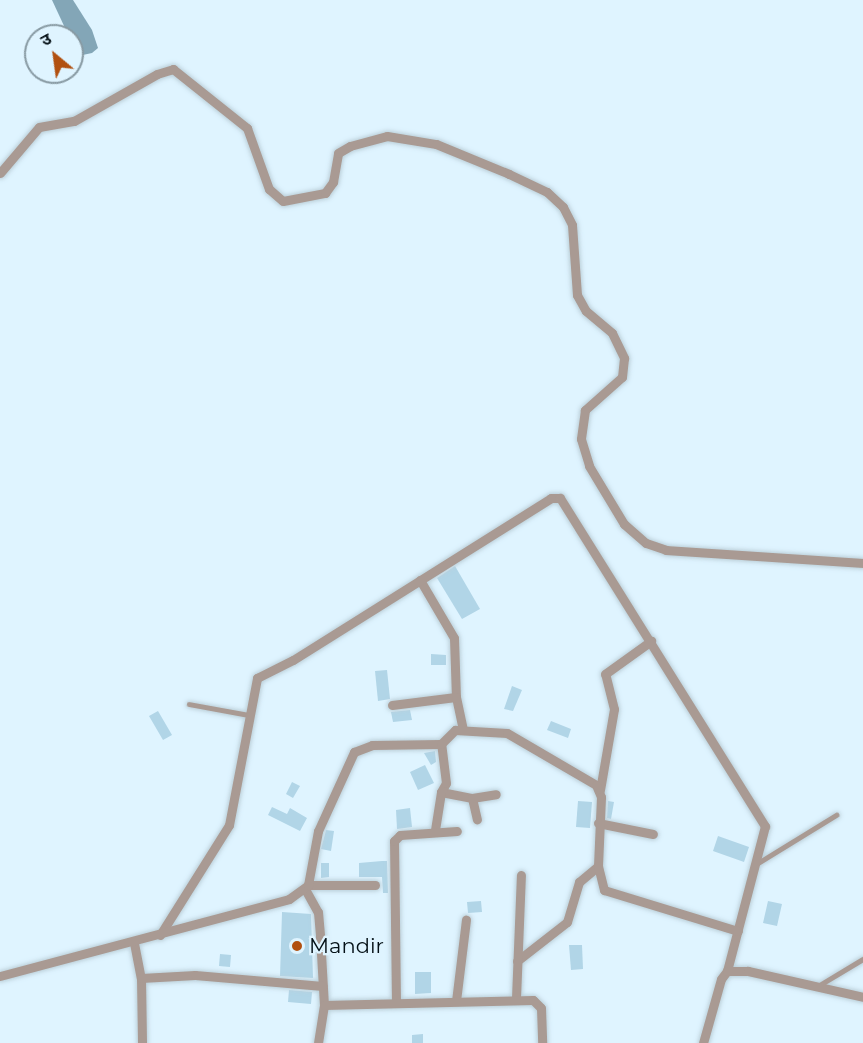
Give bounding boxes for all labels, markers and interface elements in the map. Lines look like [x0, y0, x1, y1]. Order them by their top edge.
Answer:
north arrow [24, 24, 84, 84]
text: उ [37, 29, 55, 50]
place label: Mandir [309, 933, 384, 959]
marker: Mandir [290, 939, 304, 953]

